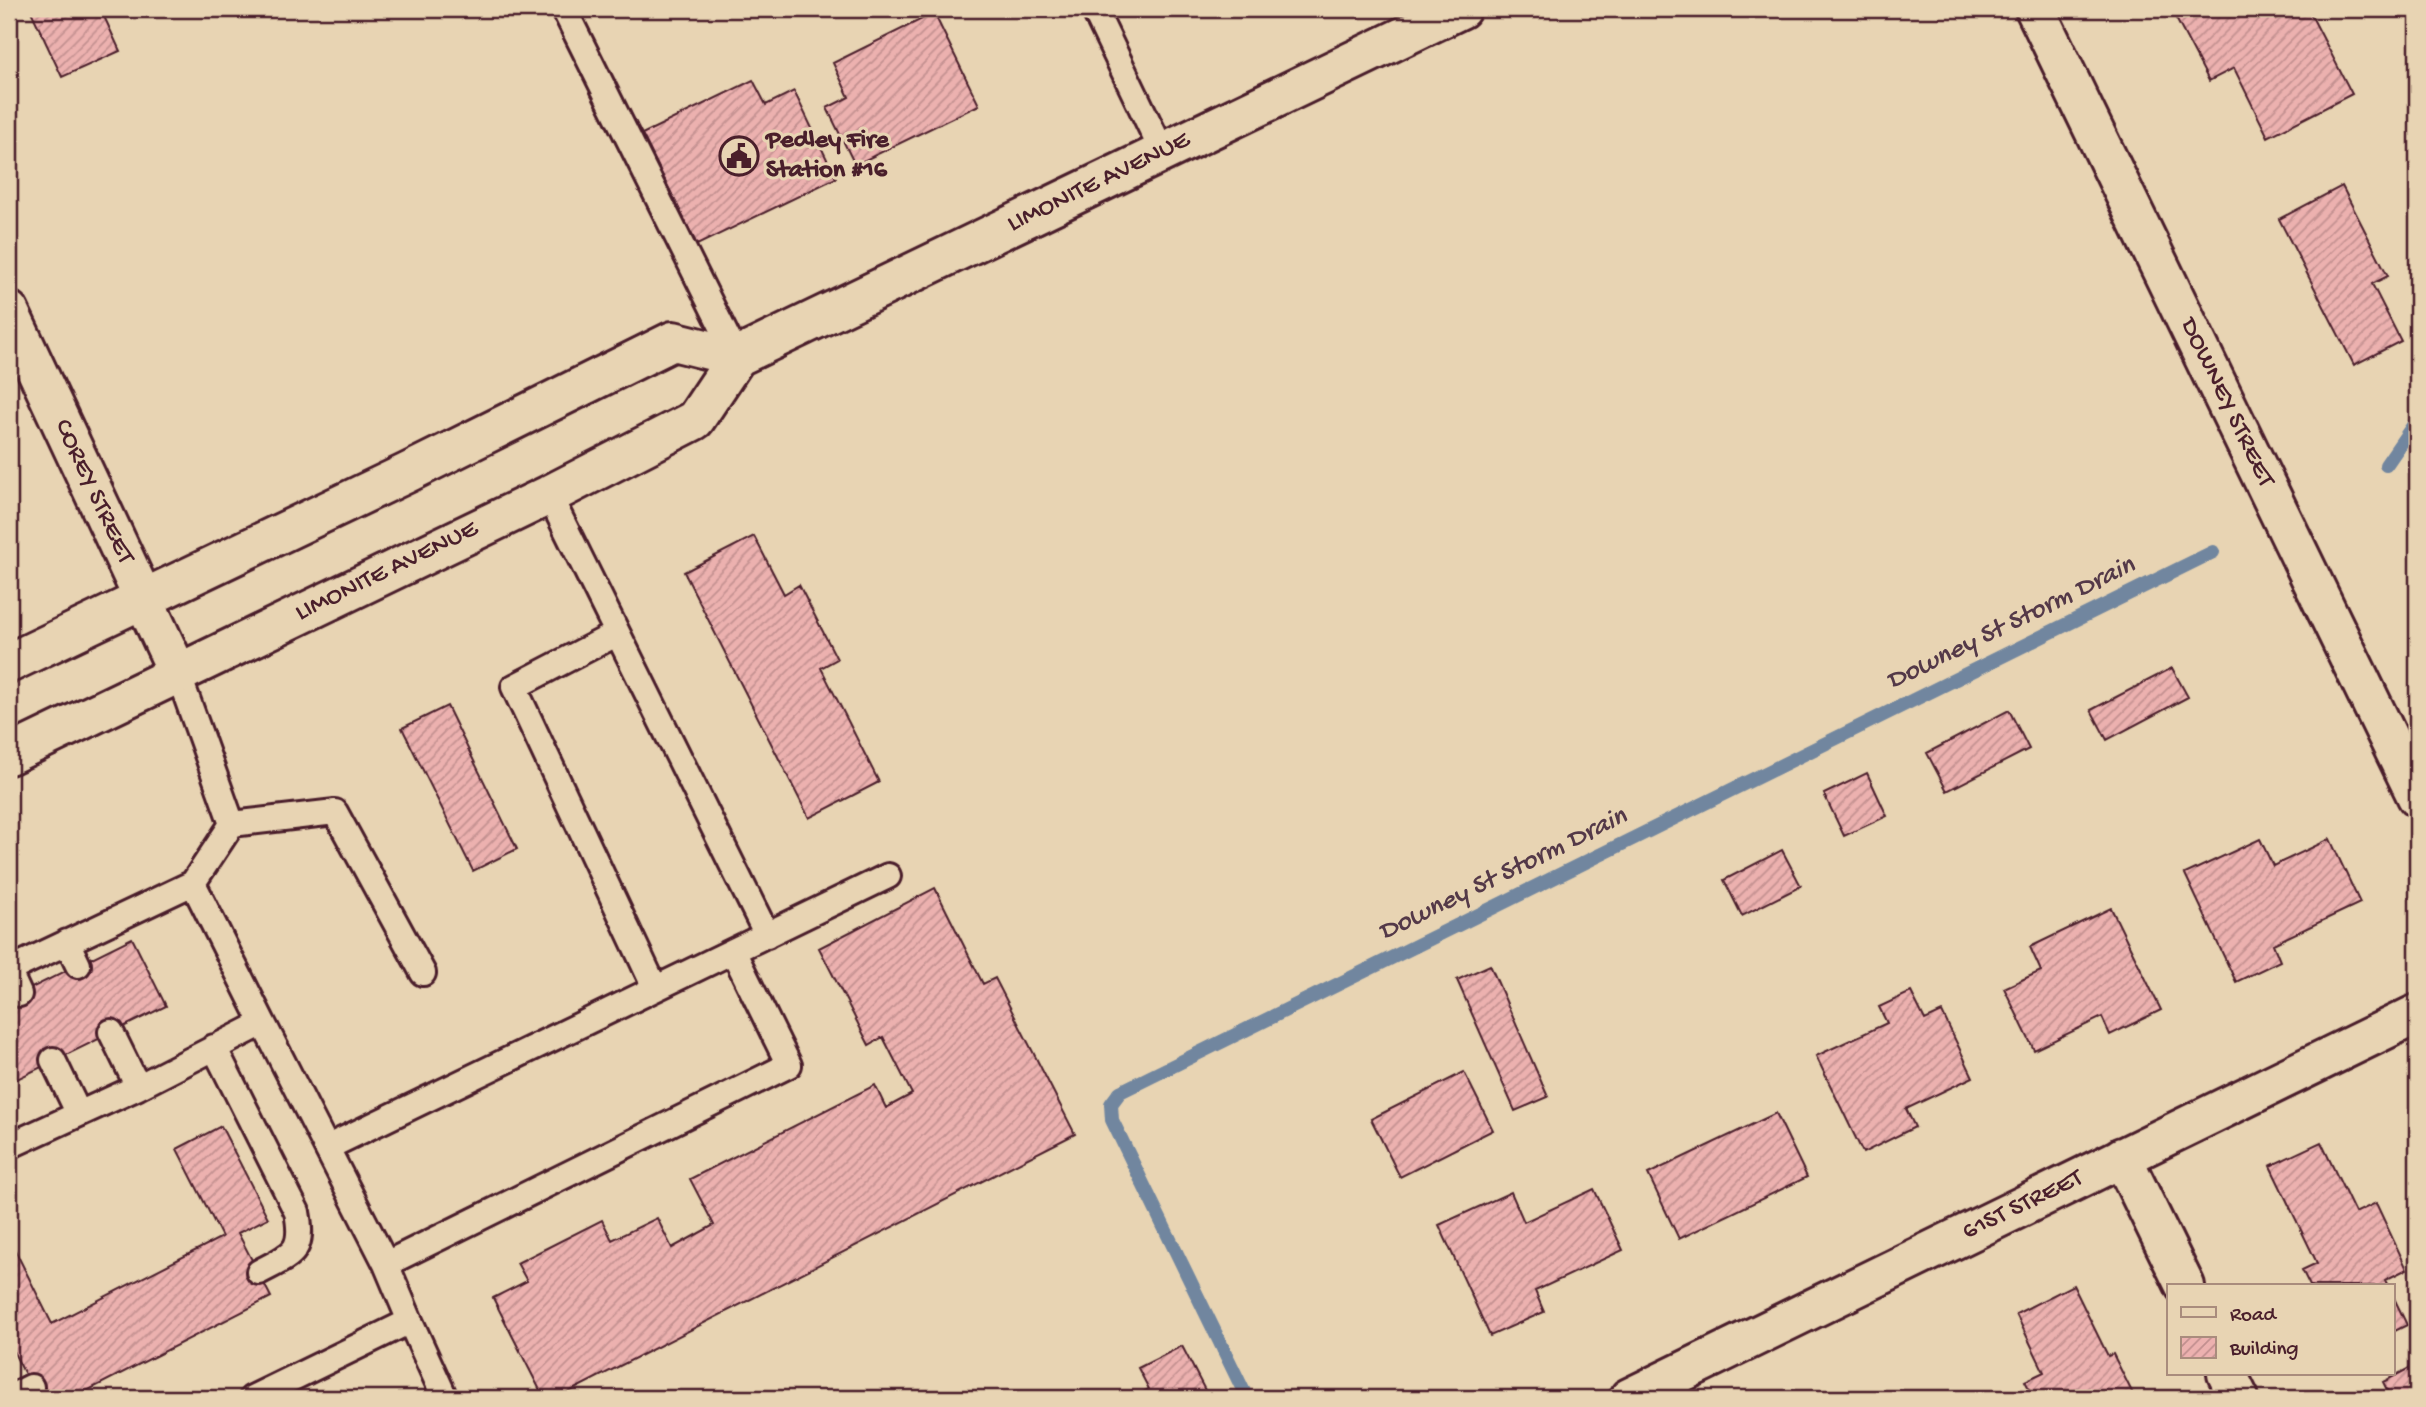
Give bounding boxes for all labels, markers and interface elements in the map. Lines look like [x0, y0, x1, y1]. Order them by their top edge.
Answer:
street label: LIMONITE AVENUE [1003, 125, 1196, 241]
place label: Pedley Fire Station #16 [764, 126, 890, 187]
public building icon: Pedley Fire Station #16 [718, 135, 760, 177]
street label: DOWNEY STREET [2171, 312, 2281, 493]
street label: COREY STREET [46, 415, 140, 570]
street label: LIMONITE AVENUE [291, 514, 484, 630]
water label: Downey St Storm Drain [1881, 549, 2141, 698]
water label: Downey St Storm Drain [1373, 800, 1633, 949]
street label: 61ST STREET [1958, 1163, 2089, 1248]
legend [2167, 1284, 2394, 1376]
text: Road [2230, 1304, 2278, 1329]
text: Building [2229, 1338, 2299, 1363]

